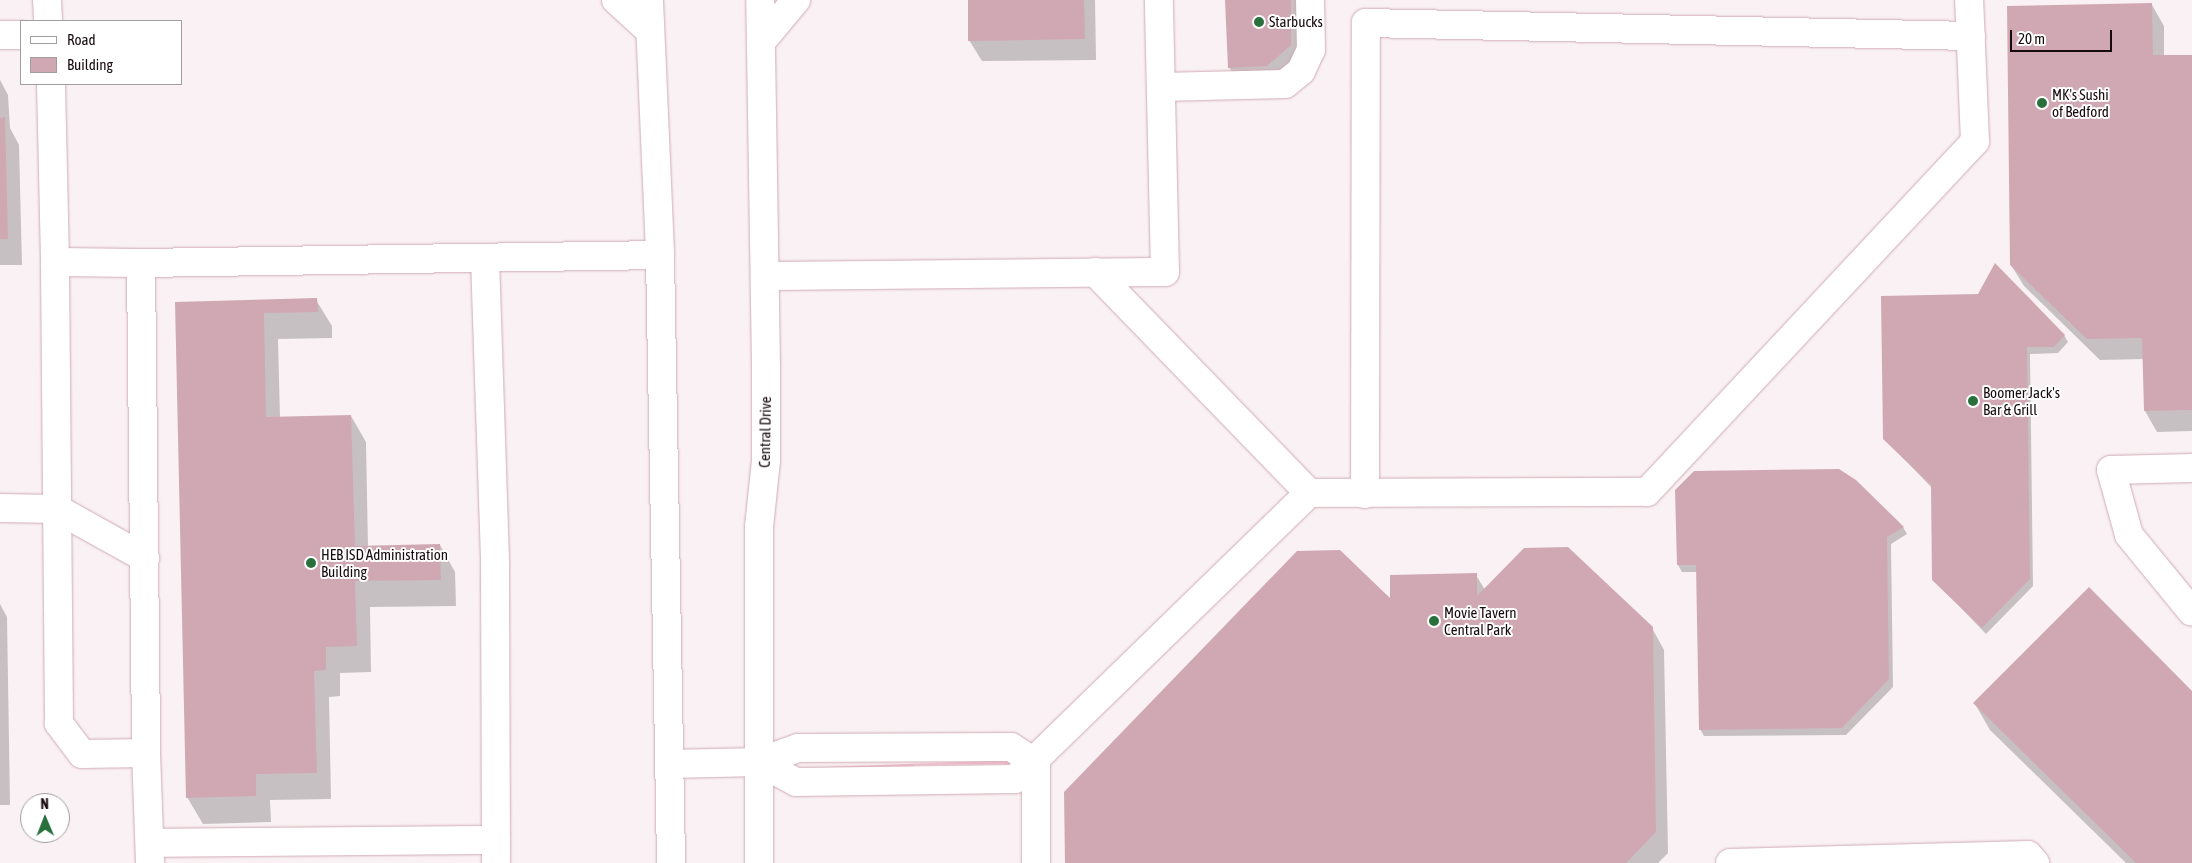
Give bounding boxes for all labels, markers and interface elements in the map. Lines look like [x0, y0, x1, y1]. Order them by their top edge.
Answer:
place label: Starbucks [1269, 13, 1323, 31]
marker: Starbucks [1253, 16, 1265, 28]
legend [20, 20, 182, 85]
scale bar [2012, 20, 2114, 52]
text: 20 m [2018, 30, 2045, 47]
text: Road [67, 31, 96, 48]
text: Building [67, 56, 113, 73]
place label: MK's Sushi of Bedford [2052, 85, 2109, 120]
marker: MK's Sushi of Bedford [2036, 97, 2048, 109]
place label: Boomer Jack's Bar & Grill [1983, 383, 2060, 418]
marker: Boomer Jack's Bar & Grill [1967, 395, 1979, 407]
street label: Central Drive [755, 396, 775, 468]
place label: HEB ISD Administration Building [321, 545, 448, 580]
marker: HEB ISD Administration Building [305, 557, 317, 569]
place label: Movie Tavern Central Park [1444, 603, 1516, 638]
marker: Movie Tavern Central Park [1428, 615, 1440, 627]
north arrow [20, 793, 70, 843]
text: N [40, 796, 49, 812]

